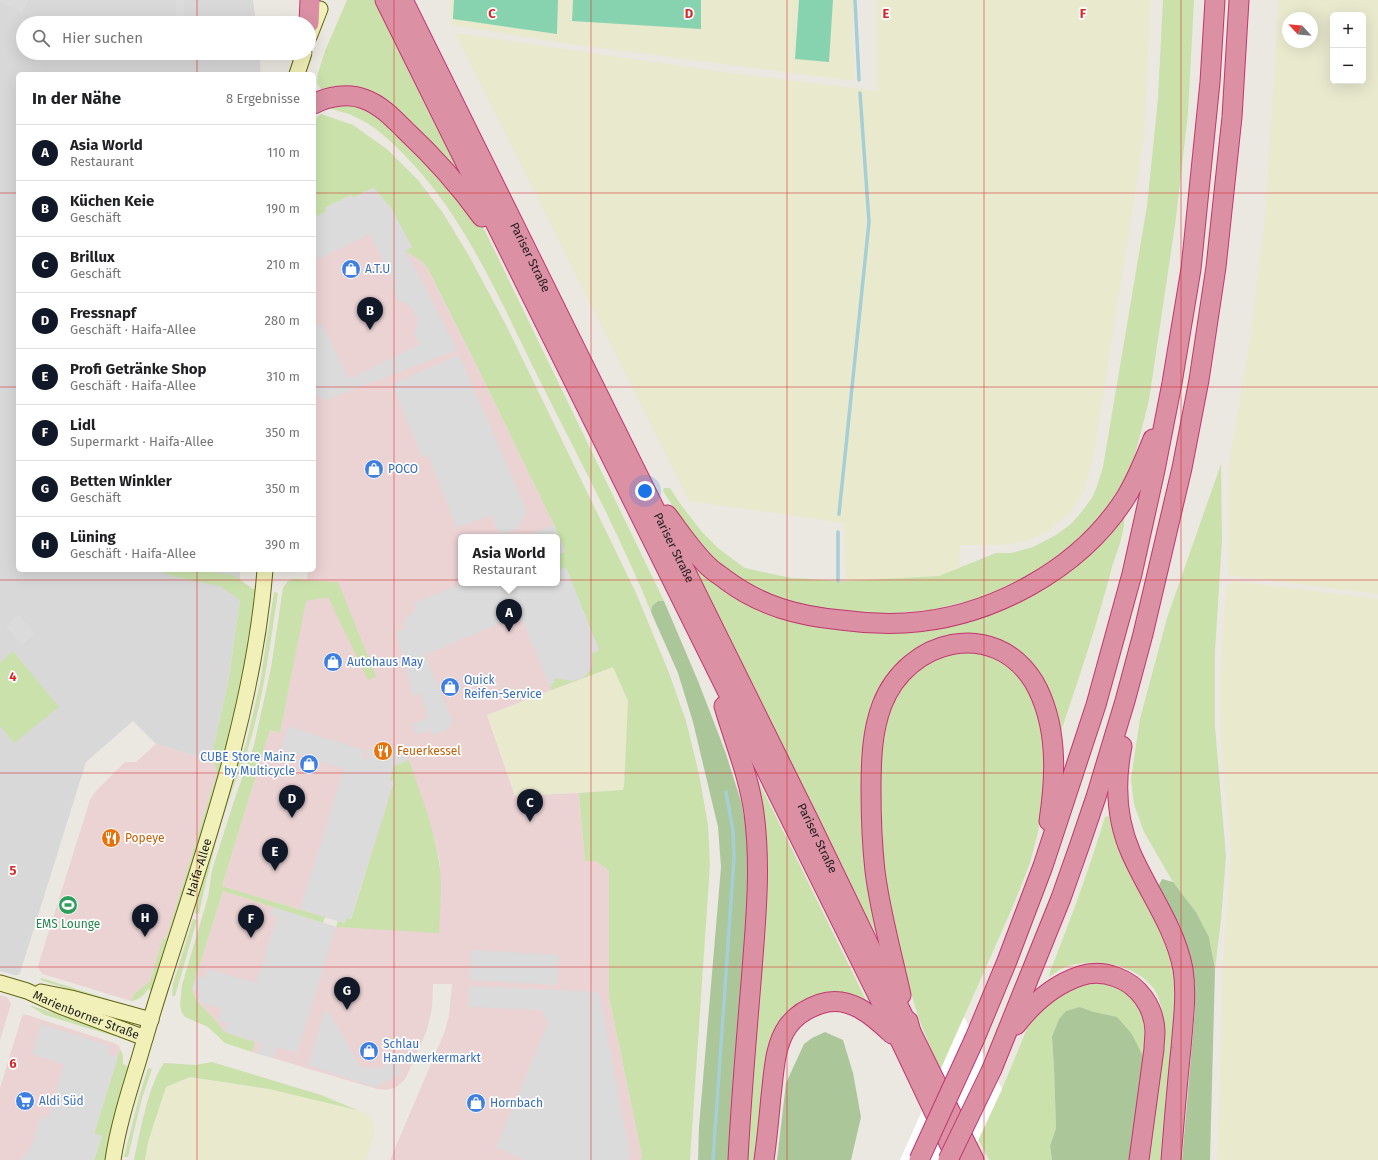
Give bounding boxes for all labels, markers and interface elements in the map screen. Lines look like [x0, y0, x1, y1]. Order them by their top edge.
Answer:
text: C [488, 6, 496, 21]
text: D [685, 6, 694, 21]
text: E [883, 6, 890, 21]
text: F [1080, 6, 1087, 21]
north arrow [1282, 12, 1318, 48]
map controls [1330, 12, 1366, 84]
button: + [1330, 12, 1366, 48]
search box [16, 16, 316, 60]
icon: search [30, 27, 52, 49]
text: Hier suchen [62, 29, 143, 47]
button: − [1330, 48, 1366, 84]
text: In der Nähe [32, 88, 121, 109]
text: 8 Ergebnisse [226, 91, 300, 106]
text: Asia World [70, 136, 143, 154]
text: A [41, 145, 49, 160]
text: 110 m [267, 145, 300, 160]
text: Restaurant [70, 154, 134, 169]
text: Küchen Keie [70, 192, 154, 210]
text: B [41, 201, 49, 216]
text: 190 m [266, 201, 300, 216]
text: Geschäft [70, 210, 121, 225]
street label: Pariser Straße [507, 220, 553, 295]
text: Brillux [70, 248, 115, 266]
text: C [41, 257, 49, 272]
text: 210 m [266, 257, 300, 272]
shop icon: A.T.U [340, 258, 362, 280]
place label: A.T.U [365, 262, 390, 276]
text: Geschäft [70, 266, 121, 281]
pin: B [357, 297, 383, 330]
text: Fressnapf [70, 304, 136, 322]
text: D [41, 313, 49, 328]
text: 280 m [265, 313, 300, 328]
text: Geschäft · Haifa-Allee [70, 322, 196, 337]
text: Profi Getränke Shop [70, 360, 207, 378]
text: E [42, 369, 48, 384]
text: 310 m [266, 369, 300, 384]
text: Geschäft · Haifa-Allee [70, 378, 196, 393]
text: Lidl [70, 416, 95, 434]
text: F [42, 425, 48, 440]
text: 350 m [265, 425, 300, 440]
text: Supermarkt · Haifa-Allee [70, 434, 214, 449]
shop icon: POCO [363, 458, 385, 480]
place label: POCO [388, 462, 418, 476]
text: Betten Winkler [70, 472, 172, 490]
text: G [41, 481, 49, 496]
text: 350 m [265, 481, 300, 496]
your location [635, 481, 655, 501]
text: Geschäft [70, 490, 121, 505]
street label: Pariser Straße [651, 510, 697, 585]
text: Lüning [70, 528, 116, 546]
popup [458, 534, 560, 586]
text: H [41, 537, 49, 552]
text: 390 m [265, 537, 300, 552]
text: Asia World [473, 544, 545, 562]
text: Geschäft · Haifa-Allee [70, 546, 196, 561]
text: Restaurant [473, 562, 537, 577]
pin: A [496, 599, 522, 632]
shop icon: Autohaus May [322, 651, 344, 673]
place label: Autohaus May [347, 655, 423, 669]
text: 4 [9, 669, 17, 684]
place label: Quick Reifen-Service [464, 673, 542, 701]
shop icon: Quick Reifen-Service [439, 676, 461, 698]
restaurant icon: Feuerkessel [372, 740, 394, 762]
place label: Feuerkessel [397, 744, 461, 758]
place label: CUBE Store Mainz by Multicycle [200, 750, 295, 778]
shop icon: CUBE Store Mainz by Multicycle [298, 753, 320, 775]
pin: D [279, 785, 305, 818]
pin: C [517, 789, 543, 822]
street label: Pariser Straße [794, 801, 840, 876]
restaurant icon: Popeye [100, 827, 122, 849]
place label: Popeye [125, 831, 165, 845]
street label: Haifa-Allee [183, 837, 215, 898]
pin: E [262, 838, 288, 871]
text: 5 [10, 863, 17, 878]
sports icon: EMS Lounge [57, 894, 79, 916]
pin: H [132, 904, 158, 937]
pin: F [238, 905, 264, 938]
place label: EMS Lounge [36, 917, 100, 931]
pin: G [334, 977, 360, 1010]
street label: Marienborner Straße [31, 988, 141, 1042]
place label: Schlau Handwerkermarkt [383, 1037, 481, 1065]
shop icon: Schlau Handwerkermarkt [358, 1040, 380, 1062]
text: 6 [9, 1056, 17, 1071]
supermarket icon: Aldi Süd [14, 1090, 36, 1112]
shop icon: Hornbach [465, 1092, 487, 1114]
place label: Aldi Süd [39, 1094, 84, 1108]
place label: Hornbach [490, 1096, 543, 1110]

